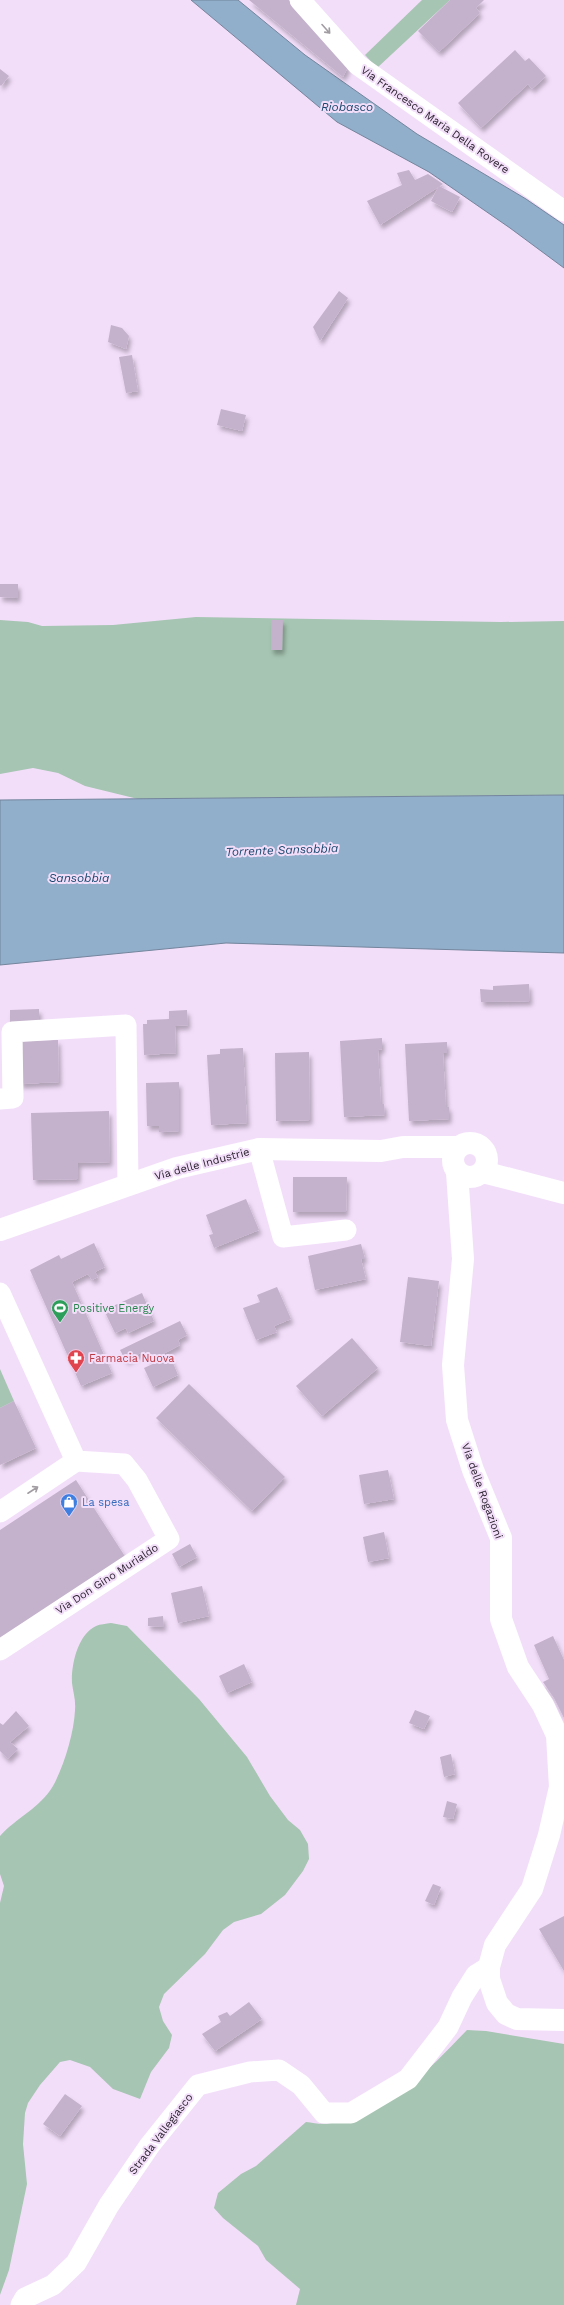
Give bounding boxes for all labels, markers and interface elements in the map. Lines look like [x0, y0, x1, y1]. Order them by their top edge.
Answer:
one-way arrow [321, 24, 330, 34]
street label: Via Francesco Maria Della Rovere [358, 64, 512, 176]
water label: Riobasco [321, 100, 373, 114]
water label: Torrente Sansobbia [225, 841, 339, 859]
water label: Sansobbia [49, 871, 110, 885]
street label: Via delle Industrie [153, 1145, 251, 1183]
sports icon: Positive Energy [50, 1298, 70, 1323]
place label: Positive Energy [73, 1302, 155, 1315]
pharmacy icon: Farmacia Nuova [66, 1348, 86, 1373]
place label: Farmacia Nuova [89, 1352, 175, 1365]
street label: Via delle Rogazioni [459, 1441, 505, 1541]
one-way arrow [27, 1486, 38, 1494]
shop icon: La spesa [59, 1492, 79, 1517]
place label: La spesa [82, 1496, 129, 1509]
street label: Via Don Gino Murialdo [53, 1541, 161, 1617]
street label: Strada Vallegiasco [126, 2091, 196, 2177]

